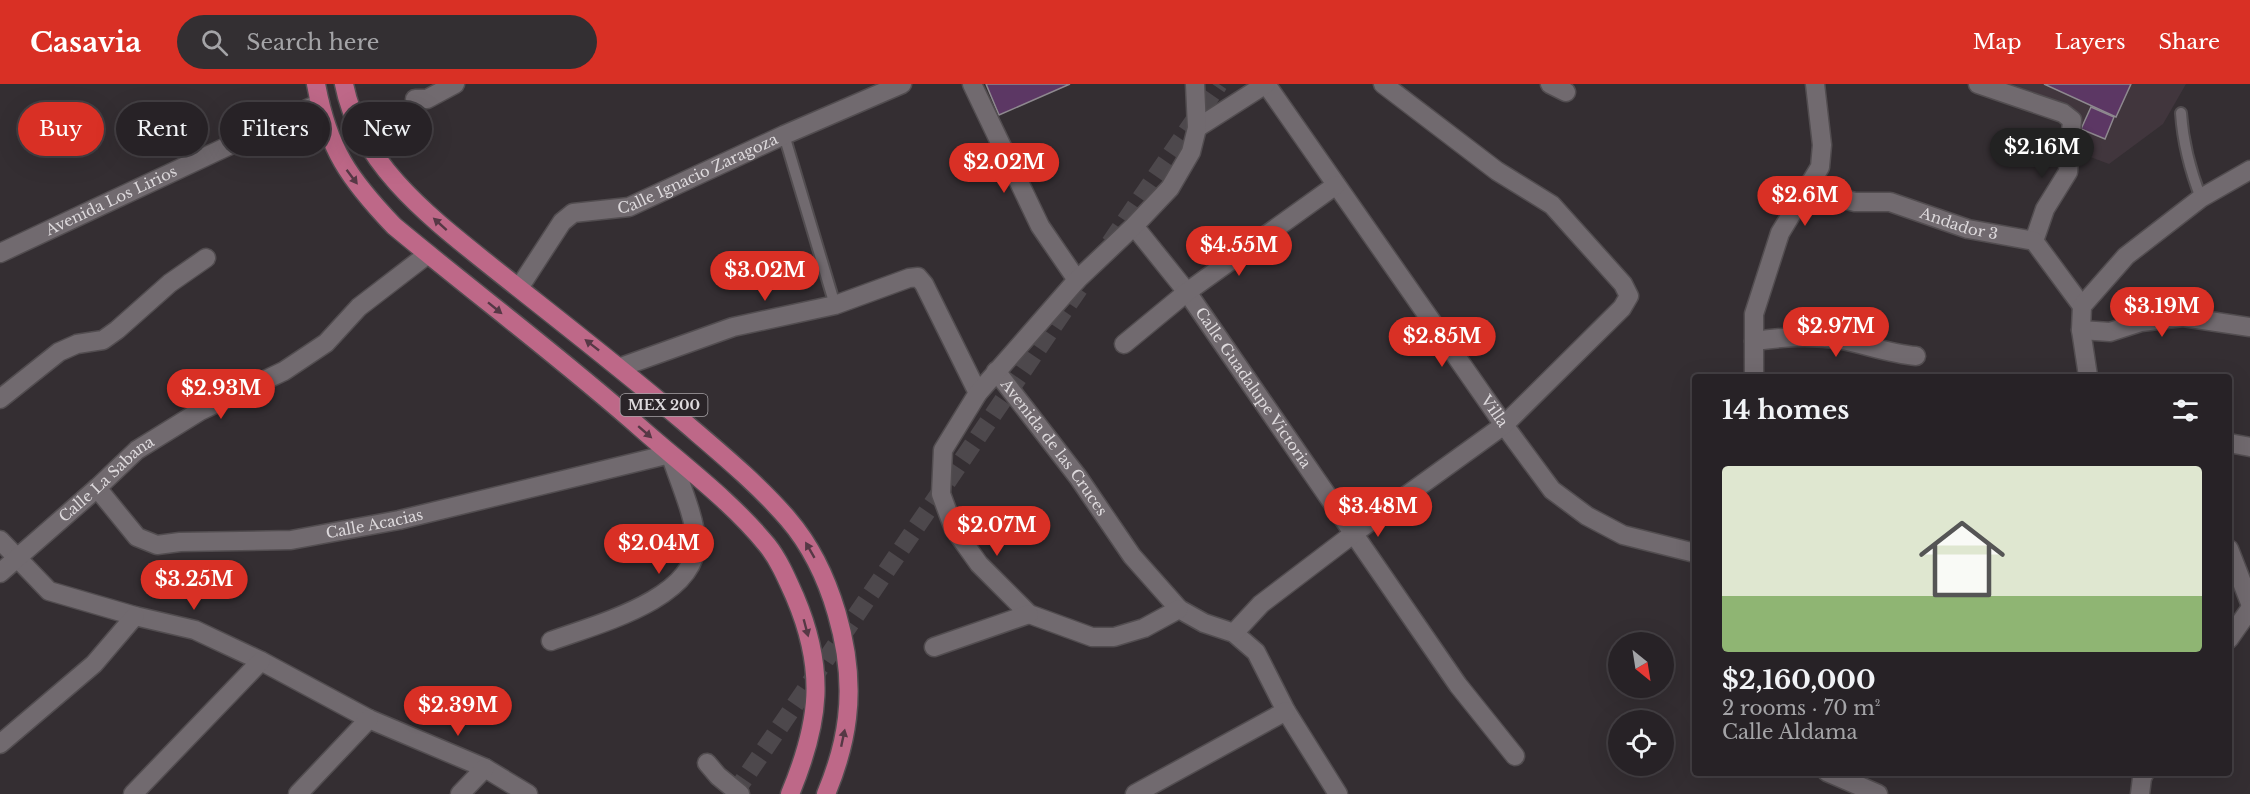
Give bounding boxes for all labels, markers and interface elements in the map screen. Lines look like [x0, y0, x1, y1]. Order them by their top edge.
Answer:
search box [177, 15, 597, 69]
text: Casavia [30, 25, 141, 60]
icon: search [198, 26, 231, 59]
text: Search here [246, 29, 379, 56]
text: Map [1973, 29, 2022, 55]
text: Layers [2055, 29, 2126, 55]
text: Share [2159, 29, 2220, 55]
chip: Buy [18, 102, 104, 156]
chip: Rent [116, 102, 208, 156]
chip: Filters [220, 102, 330, 156]
chip: New [342, 102, 432, 156]
pin: $2.16M [1993, 128, 2091, 179]
street label: Calle Ignacio Zaragoza [616, 129, 781, 217]
text: $2.16M [2004, 135, 2080, 159]
pin: $2.02M [955, 143, 1053, 194]
text: $2.02M [963, 150, 1045, 174]
street label: Avenida Los Lirios [41, 161, 180, 240]
one-way arrow [345, 170, 357, 185]
pin: $2.6M [1763, 176, 1847, 227]
text: $2.6M [1771, 183, 1839, 207]
street label: Andador 3 [1917, 203, 2000, 243]
one-way arrow [433, 218, 448, 231]
pin: $4.55M [1190, 226, 1288, 277]
text: $4.55M [1200, 233, 1278, 257]
pin: $3.02M [716, 251, 814, 302]
text: $3.02M [724, 258, 806, 282]
pin: $3.19M [2113, 287, 2211, 338]
text: $3.19M [2124, 294, 2200, 318]
one-way arrow [487, 301, 503, 314]
street label: Calle Guadalupe Victoria [1191, 303, 1316, 472]
pin: $2.97M [1787, 307, 1885, 358]
text: $2.97M [1797, 314, 1875, 338]
pin: $2.85M [1393, 317, 1491, 368]
text: $2.85M [1403, 324, 1481, 348]
one-way arrow [585, 340, 600, 352]
pin: $2.93M [172, 369, 270, 420]
street label: Avenida de las Cruces [996, 374, 1112, 520]
text: $2.93M [181, 376, 261, 400]
street label: Villa [1476, 390, 1513, 431]
road number: MEX 200 [620, 394, 708, 416]
text: 14 homes [1722, 394, 1849, 426]
icon: filters [2169, 394, 2202, 427]
one-way arrow [638, 425, 653, 439]
street label: Calle La Sabana [55, 431, 158, 526]
pin: $3.48M [1329, 487, 1427, 538]
text: $3.48M [1338, 494, 1418, 518]
street label: Calle Acacias [324, 504, 425, 542]
icon: home [1908, 505, 2016, 613]
pin: $2.07M [948, 506, 1046, 557]
text: $2.07M [957, 513, 1037, 537]
pin: $2.04M [610, 524, 708, 575]
text: $2.04M [618, 531, 700, 555]
one-way arrow [805, 542, 815, 559]
pin: $3.25M [145, 560, 243, 611]
text: $3.25M [155, 567, 233, 591]
one-way arrow [802, 618, 812, 637]
north arrow [1608, 632, 1674, 698]
map controls [1608, 632, 1674, 776]
text: $2,160,000 [1722, 664, 1876, 696]
pin: $2.39M [409, 686, 507, 737]
text: $2.39M [418, 693, 498, 717]
text: 2 rooms · 70 m² [1722, 696, 1880, 720]
button: locate [1608, 710, 1674, 776]
text: Calle Aldama [1722, 720, 1858, 744]
one-way arrow [839, 728, 848, 747]

